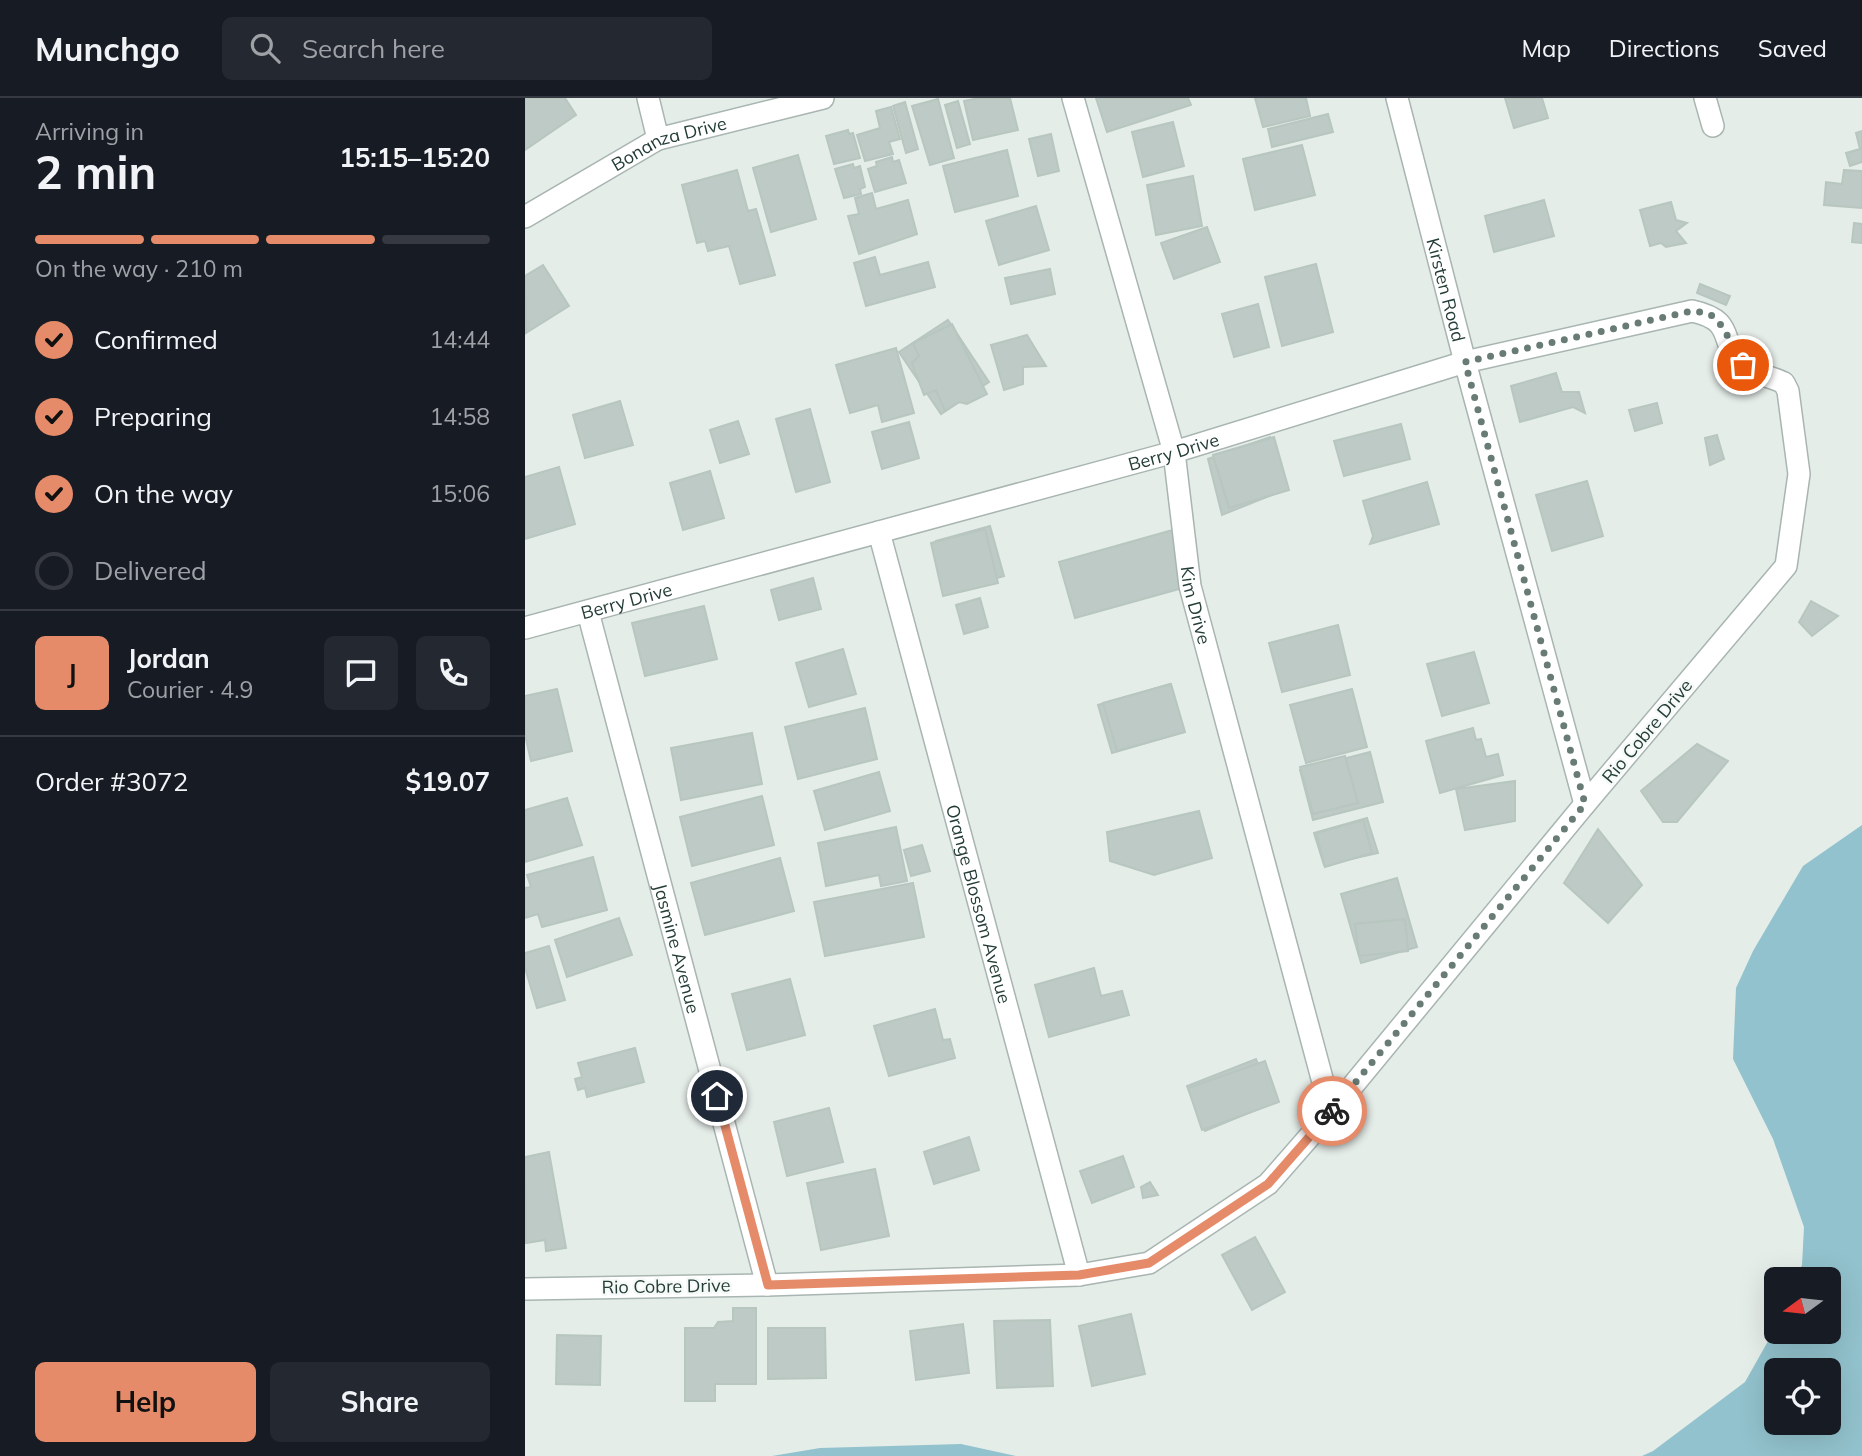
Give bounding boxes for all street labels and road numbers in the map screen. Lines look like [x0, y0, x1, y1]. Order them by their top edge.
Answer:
street label: Bonanza Drive [607, 111, 729, 176]
street label: Kirsten Road [1422, 235, 1471, 344]
street label: Berry Drive [1125, 427, 1222, 475]
street label: Kim Drive [1176, 565, 1217, 647]
street label: Berry Drive [578, 577, 674, 624]
street label: Rio Cobre Drive [1597, 674, 1697, 788]
street label: Orange Blossom Avenue [941, 802, 1017, 1006]
street label: Jasmine Avenue [649, 881, 706, 1016]
street label: Rio Cobre Drive [601, 1273, 731, 1299]

